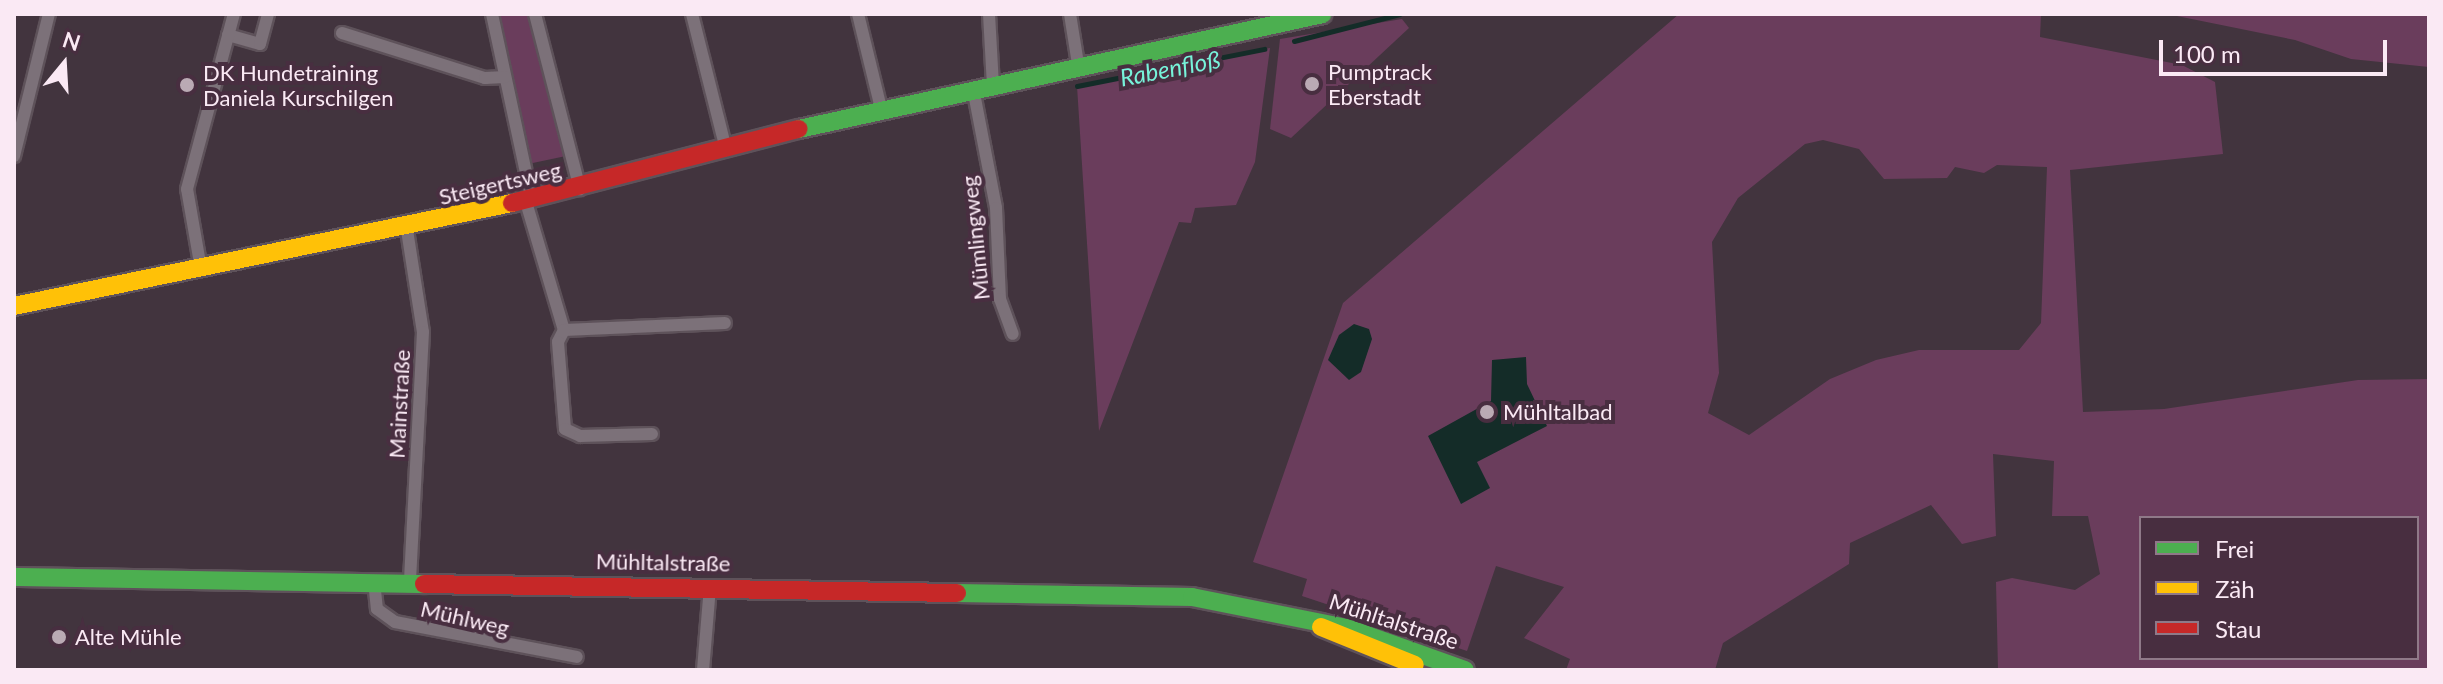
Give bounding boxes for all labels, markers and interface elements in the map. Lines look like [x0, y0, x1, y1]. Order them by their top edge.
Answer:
north arrow [24, 24, 104, 104]
scale bar [2163, 24, 2391, 74]
text: N [59, 25, 84, 56]
text: 100 m [2173, 39, 2241, 68]
water label: Rabenfloß [1117, 44, 1223, 92]
place label: Pumptrack Eberstadt [1328, 58, 1432, 110]
place label: DK Hundetraining Daniela Kurschilgen [203, 59, 393, 110]
marker: Pumptrack Eberstadt [1303, 75, 1321, 93]
marker: DK Hundetraining Daniela Kurschilgen [178, 76, 196, 94]
street label: Steigertsweg [436, 156, 564, 210]
street label: Mümlingweg [955, 174, 995, 302]
street label: Mainstraße [383, 349, 415, 459]
place label: Mühltalbad [1503, 399, 1613, 425]
marker: Mühltalbad [1478, 403, 1496, 421]
legend [2139, 516, 2419, 660]
text: Frei [2215, 534, 2254, 563]
street label: Mühltalstraße [596, 548, 730, 576]
text: Zäh [2215, 574, 2255, 603]
street label: Mühltalstraße [1326, 588, 1462, 654]
street label: Mühlweg [418, 595, 512, 641]
text: Stau [2215, 614, 2261, 643]
place label: Alte Mühle [75, 624, 182, 650]
marker: Alte Mühle [50, 628, 68, 646]

